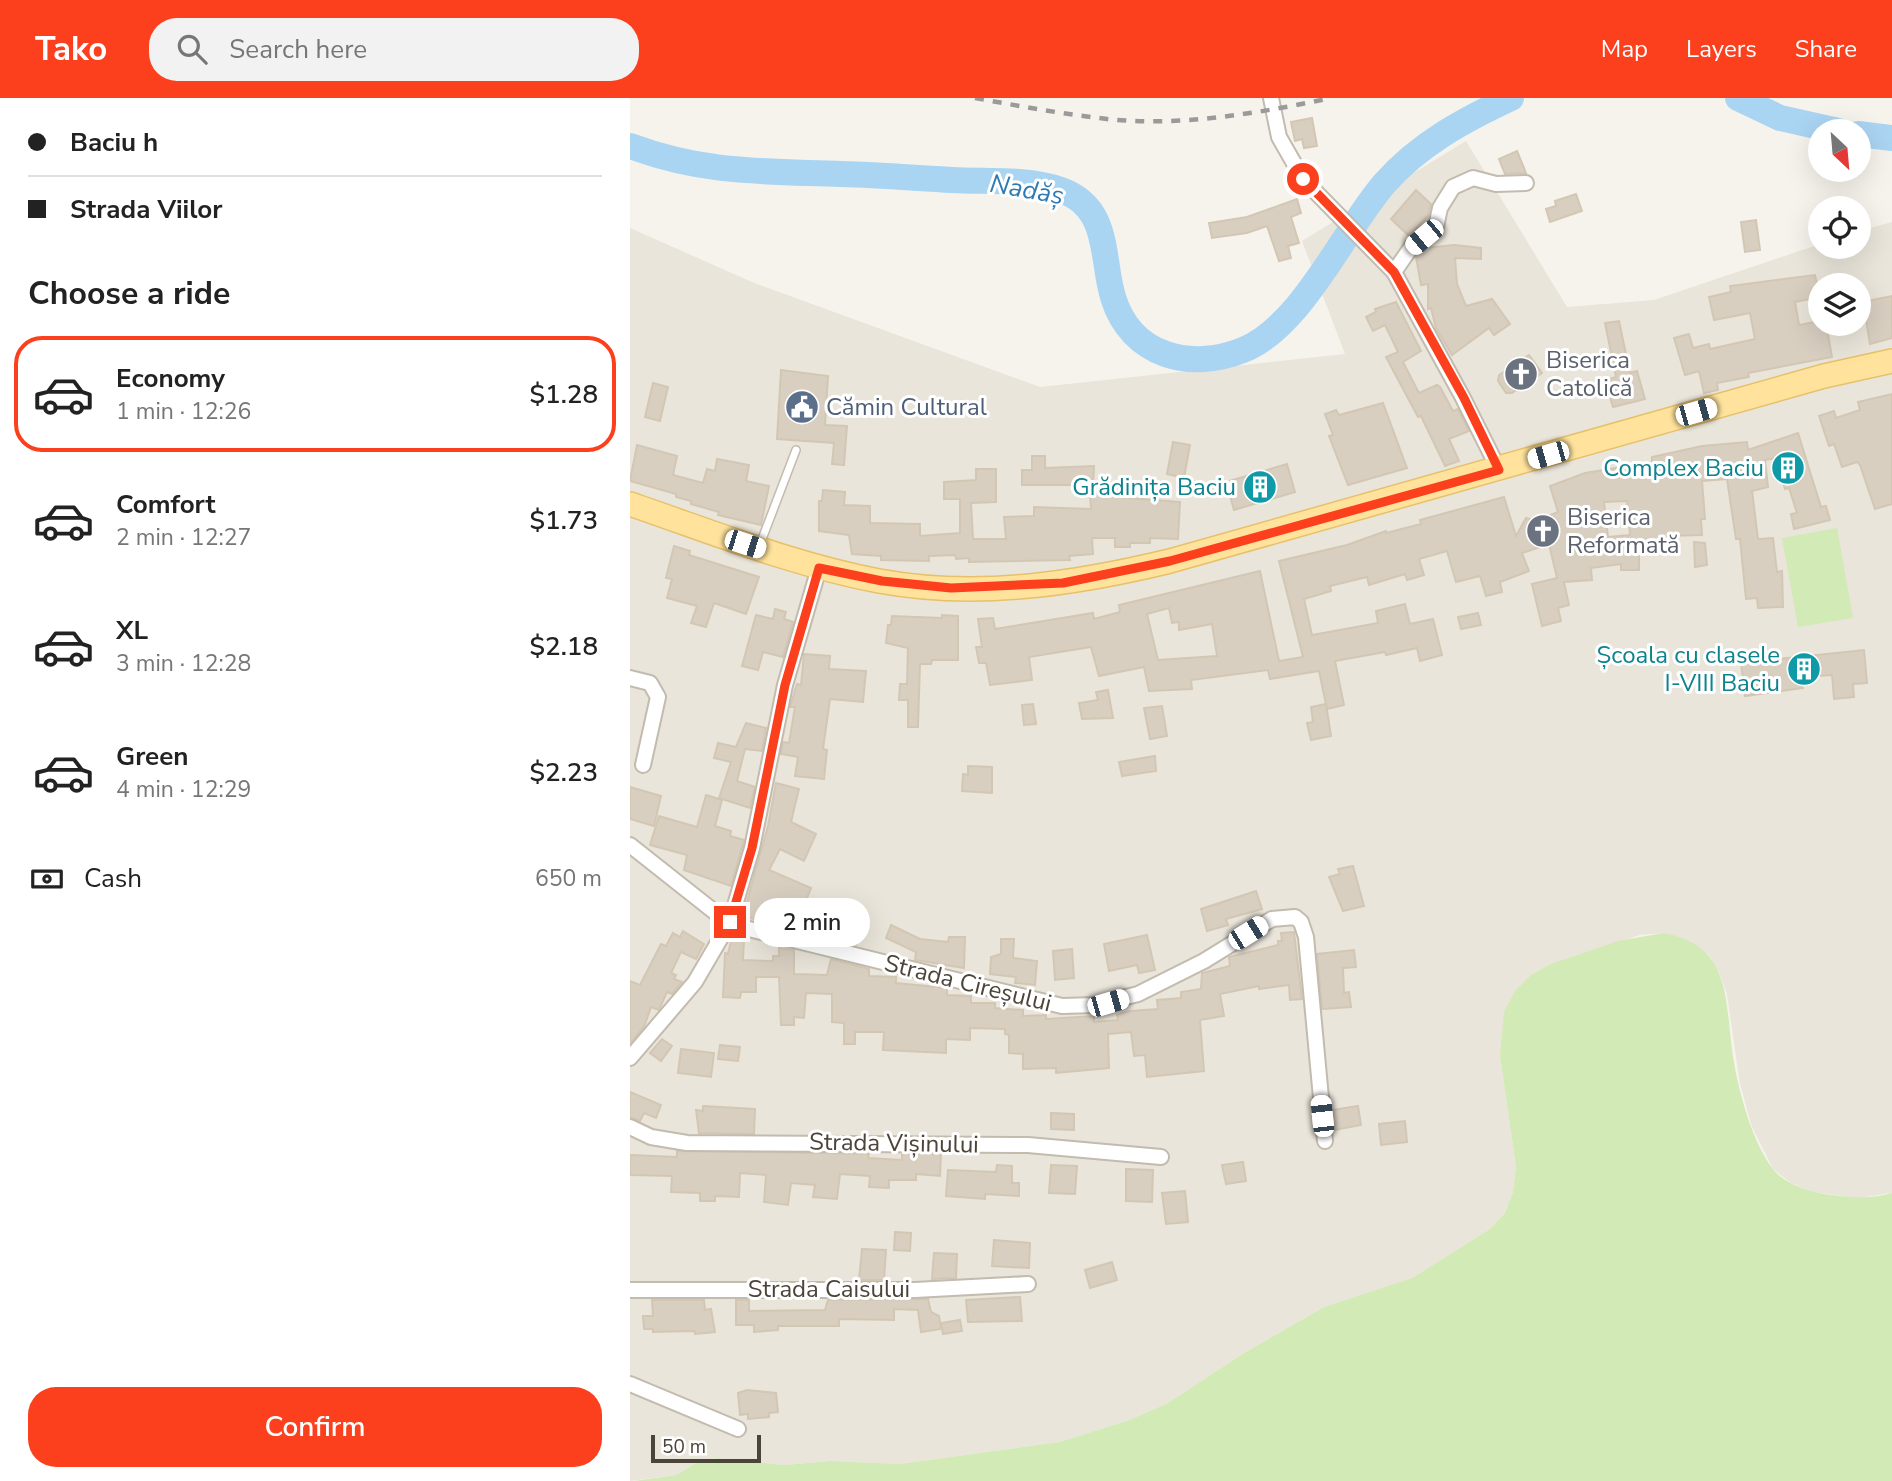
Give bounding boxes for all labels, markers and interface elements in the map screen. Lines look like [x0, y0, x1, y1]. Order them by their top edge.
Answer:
search box [149, 18, 639, 81]
text: Tako [35, 27, 107, 72]
icon: search [173, 30, 211, 68]
text: Search here [229, 32, 367, 67]
text: Map [1601, 33, 1648, 65]
text: Layers [1686, 33, 1757, 65]
text: Share [1795, 33, 1857, 65]
north arrow [1808, 119, 1871, 182]
map controls [1808, 119, 1871, 336]
text: Baciu h [70, 125, 158, 160]
route start [1287, 163, 1319, 195]
water label: Nadăș [987, 166, 1067, 213]
text: Strada Viilor [70, 192, 223, 227]
button: locate [1808, 196, 1871, 259]
car [1402, 215, 1447, 259]
text: Choose a ride [28, 272, 230, 315]
button: layers [1808, 273, 1871, 336]
place label: Biserica Catolică [1546, 344, 1633, 404]
church icon: Biserica Catolică [1502, 355, 1540, 393]
text: Economy [116, 361, 225, 396]
icon: car [32, 363, 95, 426]
text: $1.28 [529, 377, 598, 412]
public building icon: Cămin Cultural [783, 388, 821, 426]
place label: Cămin Cultural [826, 391, 987, 423]
text: 1 min · 12:26 [116, 396, 251, 427]
car [1673, 396, 1720, 428]
car [1525, 439, 1572, 471]
building icon: Complex Baciu [1769, 449, 1807, 487]
place label: Complex Baciu [1603, 452, 1764, 484]
building icon: Grădinița Baciu [1241, 468, 1279, 506]
place label: Grădinița Baciu [1072, 471, 1236, 503]
text: Comfort [116, 487, 216, 522]
icon: car [32, 489, 95, 552]
place label: Biserica Reformată [1567, 501, 1680, 561]
text: $1.73 [529, 503, 598, 538]
church icon: Biserica Reformată [1524, 512, 1562, 550]
text: 2 min · 12:27 [116, 522, 251, 553]
car [722, 528, 769, 560]
text: XL [116, 613, 148, 648]
icon: car [32, 615, 95, 678]
text: $2.18 [529, 629, 598, 664]
place label: Școala cu clasele I-VIII Baciu [1597, 639, 1780, 699]
text: 3 min · 12:28 [116, 648, 251, 679]
building icon: Școala cu clasele I-VIII Baciu [1785, 650, 1823, 688]
text: Green [116, 739, 189, 774]
icon: car [32, 741, 95, 804]
text: $2.23 [529, 755, 598, 790]
text: 4 min · 12:29 [116, 774, 251, 805]
icon: cash [28, 860, 66, 898]
text: Cash [84, 861, 142, 896]
text: 650 m [535, 863, 602, 894]
callout: 2 min [754, 898, 870, 946]
route end [714, 906, 746, 938]
text: 2 min [783, 907, 841, 938]
car [1225, 913, 1272, 953]
street label: Strada Cireșului [881, 947, 1055, 1019]
car [1085, 987, 1132, 1019]
car [1310, 1094, 1335, 1138]
street label: Strada Vișinului [809, 1126, 979, 1160]
street label: Strada Caisului [748, 1273, 910, 1305]
button: Confirm [28, 1387, 602, 1467]
scale bar [651, 1432, 761, 1464]
text: 50 m [662, 1434, 706, 1460]

